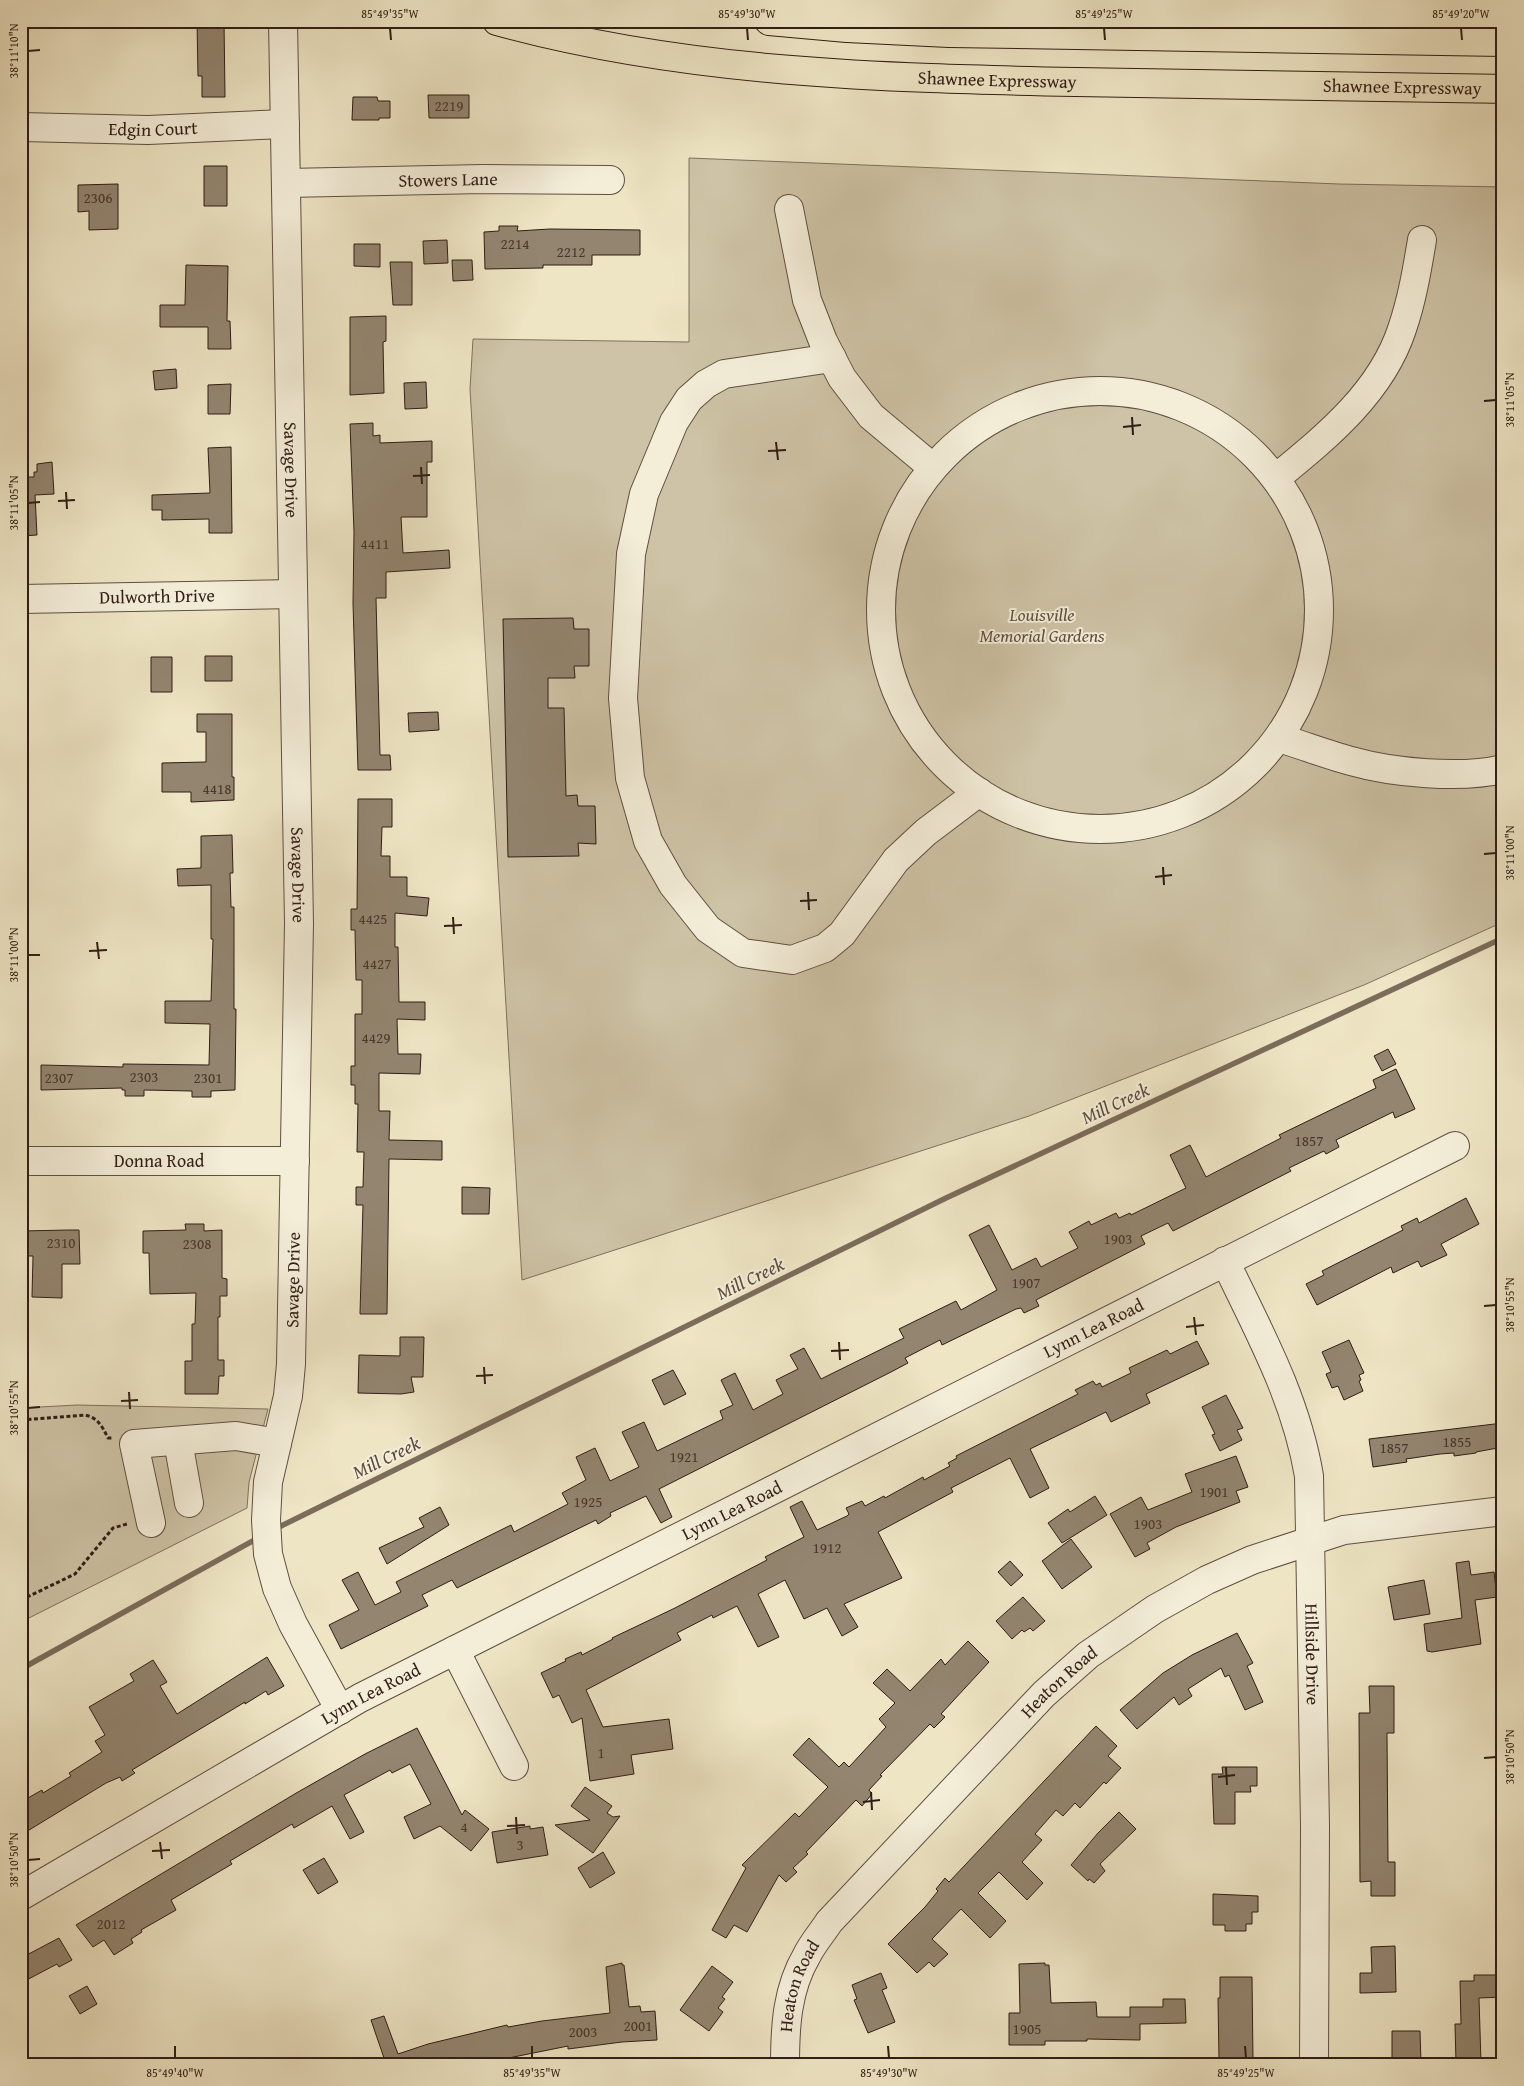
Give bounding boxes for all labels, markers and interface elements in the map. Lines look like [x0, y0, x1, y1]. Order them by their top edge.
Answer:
text: 85°49'35"W [361, 5, 420, 22]
text: 85°49'30"W [718, 5, 777, 22]
text: 85°49'25"W [1075, 5, 1134, 22]
text: 85°49'20"W [1432, 5, 1491, 22]
text: 38°11'10"N [5, 23, 22, 79]
street label: Shawnee Expressway [917, 64, 1077, 95]
street label: Shawnee Expressway [1323, 72, 1482, 102]
house number: 2219 [435, 95, 463, 116]
street label: Edgin Court [108, 114, 199, 143]
street label: Stowers Lane [398, 165, 498, 194]
house number: 2306 [84, 187, 112, 208]
house number: 2214 [501, 233, 529, 254]
house number: 2212 [557, 241, 585, 262]
text: 38°11'05"N [1501, 372, 1518, 428]
street label: Savage Drive [277, 422, 306, 518]
text: 38°11'05"N [5, 475, 22, 531]
house number: 4411 [361, 533, 389, 554]
street label: Dulworth Drive [99, 581, 215, 611]
park label: Louisville Memorial Gardens [979, 601, 1105, 649]
house number: 4418 [203, 778, 231, 799]
text: 38°11'00"N [1501, 825, 1518, 881]
street label: Savage Drive [284, 827, 313, 923]
house number: 4425 [359, 908, 387, 929]
text: 38°11'00"N [5, 927, 22, 983]
house number: 4427 [363, 953, 391, 974]
house number: 4429 [362, 1027, 390, 1048]
house number: 2303 [130, 1066, 158, 1087]
house number: 2307 [45, 1067, 73, 1088]
house number: 2301 [194, 1067, 222, 1088]
water label: Mill Creek [1076, 1075, 1154, 1131]
house number: 1857 [1295, 1130, 1323, 1151]
street label: Donna Road [114, 1147, 205, 1174]
house number: 1903 [1104, 1228, 1132, 1249]
house number: 2310 [47, 1232, 75, 1253]
street label: Savage Drive [278, 1232, 307, 1328]
house number: 2308 [183, 1233, 211, 1254]
water label: Mill Creek [711, 1249, 789, 1306]
house number: 1907 [1012, 1272, 1040, 1293]
text: 38°10'55"N [1501, 1277, 1518, 1333]
street label: Lynn Lea Road [1038, 1291, 1149, 1364]
text: 38°10'55"N [5, 1380, 22, 1436]
water label: Mill Creek [347, 1428, 425, 1485]
house number: 1855 [1443, 1431, 1471, 1452]
house number: 1857 [1380, 1437, 1408, 1458]
house number: 1921 [670, 1446, 698, 1467]
street label: Lynn Lea Road [677, 1473, 787, 1547]
house number: 1901 [1200, 1481, 1228, 1502]
house number: 1925 [574, 1491, 602, 1512]
house number: 1903 [1134, 1513, 1162, 1534]
house number: 1912 [813, 1537, 841, 1558]
street label: Hillside Drive [1298, 1603, 1327, 1705]
street label: Heaton Road [1014, 1638, 1103, 1724]
street label: Lynn Lea Road [316, 1656, 425, 1731]
text: 38°10'50"N [1501, 1729, 1518, 1785]
house number: 1 [597, 1742, 605, 1763]
house number: 4 [460, 1816, 468, 1837]
text: 38°10'50"N [5, 1832, 22, 1888]
house number: 3 [516, 1834, 524, 1855]
house number: 2012 [97, 1913, 125, 1934]
street label: Heaton Road [772, 1934, 826, 2033]
house number: 2001 [624, 2015, 652, 2036]
house number: 1905 [1013, 2018, 1041, 2039]
house number: 2003 [569, 2021, 597, 2042]
text: 85°49'40"W [146, 2064, 205, 2081]
text: 85°49'35"W [503, 2064, 562, 2081]
text: 85°49'30"W [860, 2064, 919, 2081]
text: 85°49'25"W [1217, 2064, 1276, 2081]

